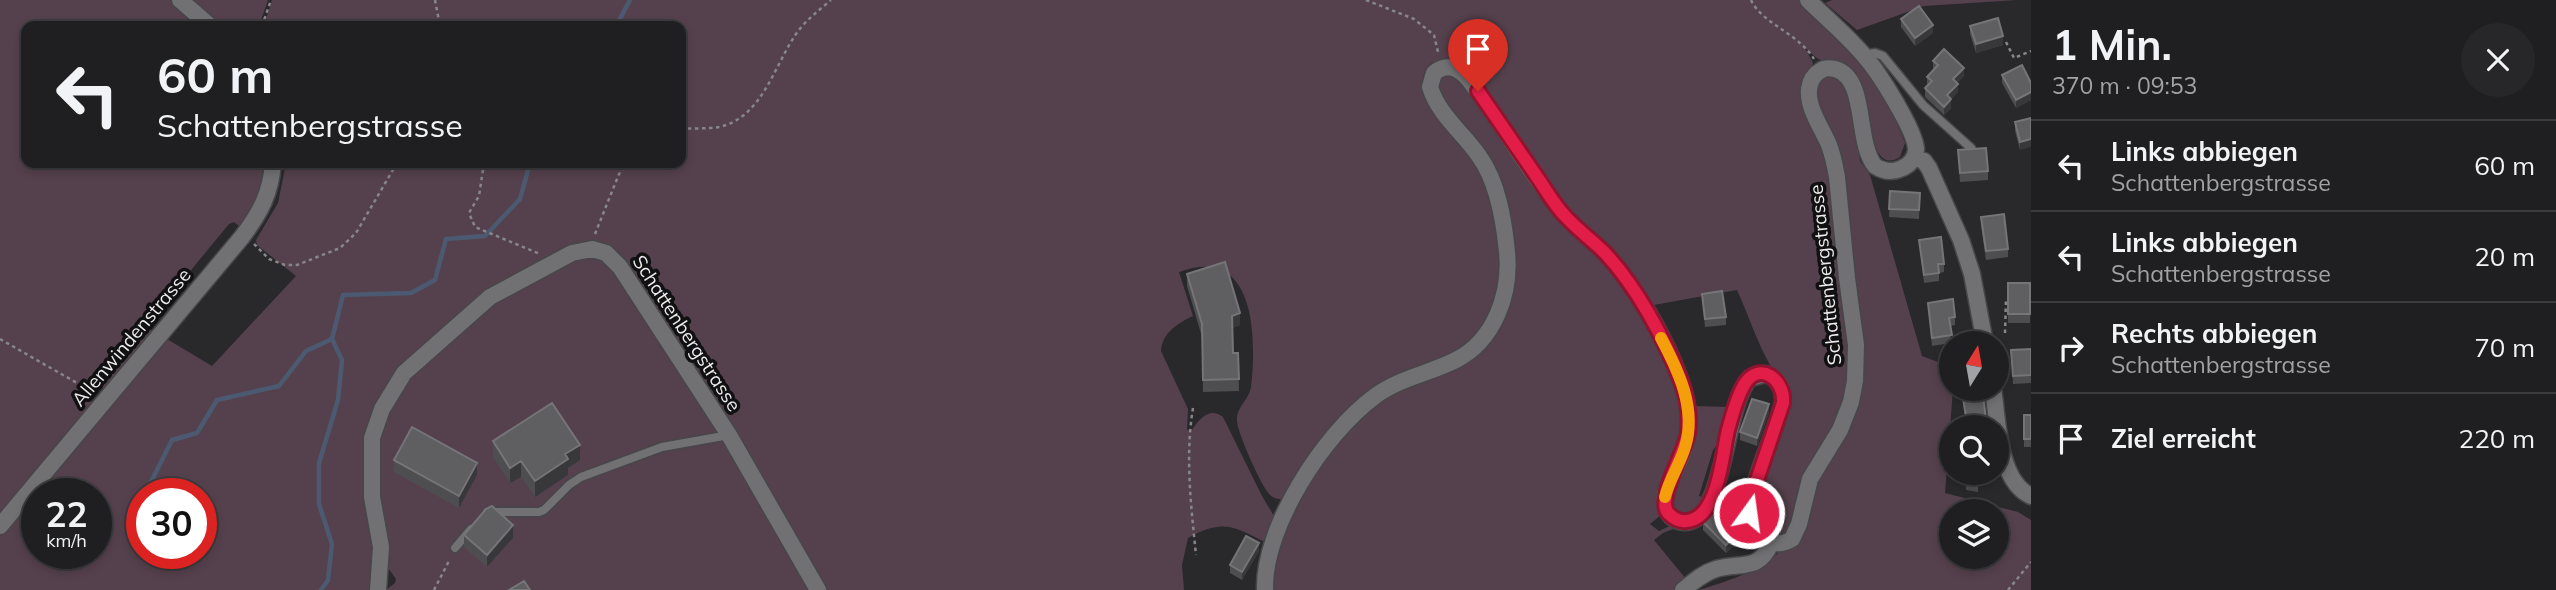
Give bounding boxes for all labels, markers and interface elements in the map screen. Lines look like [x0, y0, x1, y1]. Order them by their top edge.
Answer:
text: 1 Min. [2052, 18, 2172, 71]
pin [1448, 19, 1508, 91]
button: close [2461, 23, 2535, 97]
icon: arrive [1459, 30, 1497, 68]
text: 60 m [157, 44, 273, 105]
icon: left [42, 49, 133, 140]
text: 370 m · 09:53 [2052, 71, 2197, 100]
text: Schattenbergstrasse [157, 105, 463, 145]
text: Links abbiegen [2111, 135, 2298, 168]
icon: left [2052, 147, 2090, 185]
text: 60 m [2474, 149, 2535, 182]
text: Schattenbergstrasse [2111, 168, 2331, 197]
street label: Schattenbergstrasse [1804, 183, 1846, 367]
text: Links abbiegen [2111, 226, 2298, 259]
icon: left [2052, 238, 2090, 276]
text: 20 m [2474, 240, 2535, 273]
street label: Schattenbergstrasse [627, 250, 747, 416]
text: Schattenbergstrasse [2111, 259, 2331, 288]
street label: Allenwindenstrasse [66, 263, 196, 411]
text: Rechts abbiegen [2111, 317, 2317, 350]
icon: right [2052, 329, 2090, 367]
north arrow [1939, 331, 2009, 401]
map controls [1939, 331, 2009, 569]
text: 70 m [2474, 331, 2535, 364]
text: Schattenbergstrasse [2111, 350, 2331, 379]
button: search [1939, 415, 2009, 485]
icon: arrive [2052, 420, 2090, 458]
text: Ziel erreicht [2111, 422, 2256, 455]
text: 220 m [2459, 422, 2535, 455]
position arrow [1712, 476, 1786, 550]
speed limit sign: 30 [126, 478, 217, 569]
text: 22 [45, 492, 88, 536]
button: layers [1939, 499, 2009, 569]
text: km/h [46, 529, 87, 552]

